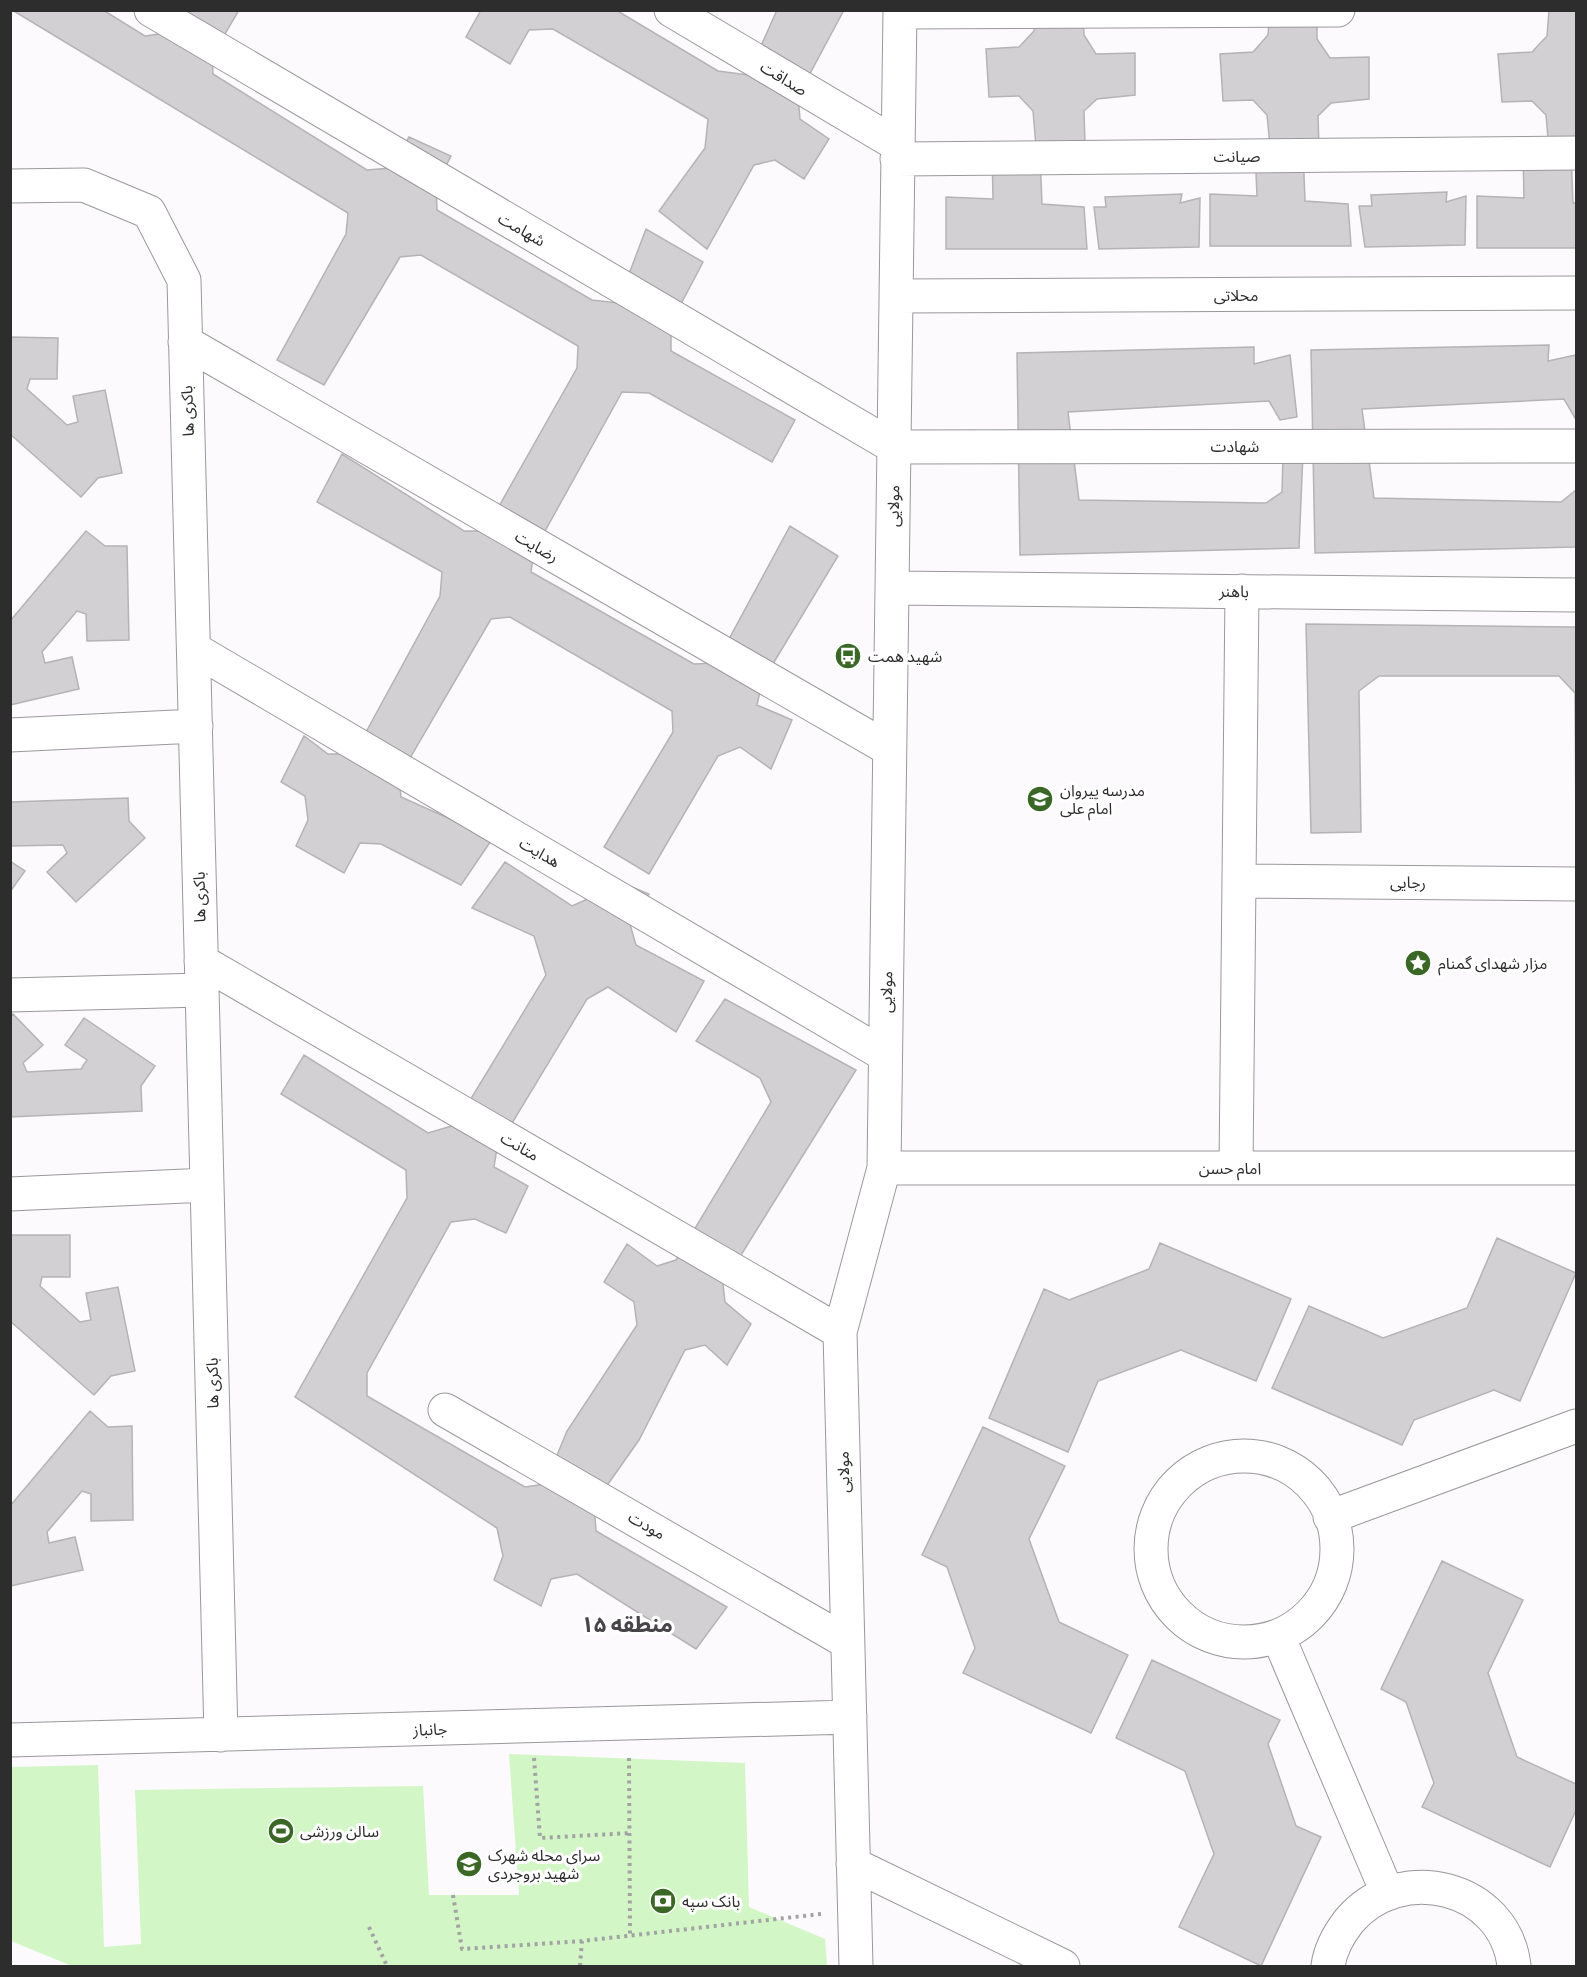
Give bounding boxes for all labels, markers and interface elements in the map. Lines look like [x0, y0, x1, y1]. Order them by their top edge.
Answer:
street label: صداقت [756, 55, 812, 101]
street label: صیانت [1214, 145, 1260, 167]
street label: شهامت [494, 207, 550, 251]
street label: محلاتی [1214, 284, 1258, 306]
street label: باکری ها [175, 385, 199, 437]
street label: شهادت [1211, 435, 1259, 457]
street label: مولايی [882, 485, 904, 527]
street label: رضایت [511, 525, 563, 567]
street label: باهنر [1218, 580, 1249, 602]
bus stop icon: شهید همت [833, 641, 863, 671]
place label: شهید همت [868, 645, 942, 667]
place label: مدرسه پیروان امام علی [1060, 779, 1145, 821]
school or university icon: مدرسه پیروان امام علی [1025, 784, 1055, 814]
street label: هدایت [516, 832, 564, 872]
street label: باکری ها [188, 871, 210, 923]
street label: رجایی [1390, 871, 1426, 893]
place icon: مزار شهدای گمنام [1403, 948, 1433, 978]
place label: مزار شهدای گمنام [1438, 952, 1547, 976]
street label: مولايی [875, 971, 897, 1013]
street label: متانت [497, 1126, 543, 1166]
street label: امام حسن [1199, 1157, 1261, 1181]
street label: باکری ها [201, 1357, 223, 1409]
street label: مولايی [832, 1451, 854, 1493]
street label: مودت [624, 1506, 670, 1544]
district label: منطقه ۱۵ [581, 1609, 673, 1639]
street label: جانباز [411, 1717, 448, 1741]
sports icon: سالن ورزشی [266, 1816, 296, 1846]
place label: سالن ورزشی [300, 1820, 379, 1842]
place label: سرای محله شهرک شهید بروجردی [488, 1844, 600, 1884]
school or university icon: سرای محله شهرک شهید بروجردی [454, 1849, 484, 1879]
bank icon: بانک سپه [648, 1886, 678, 1916]
place label: بانک سپه [682, 1890, 740, 1912]

